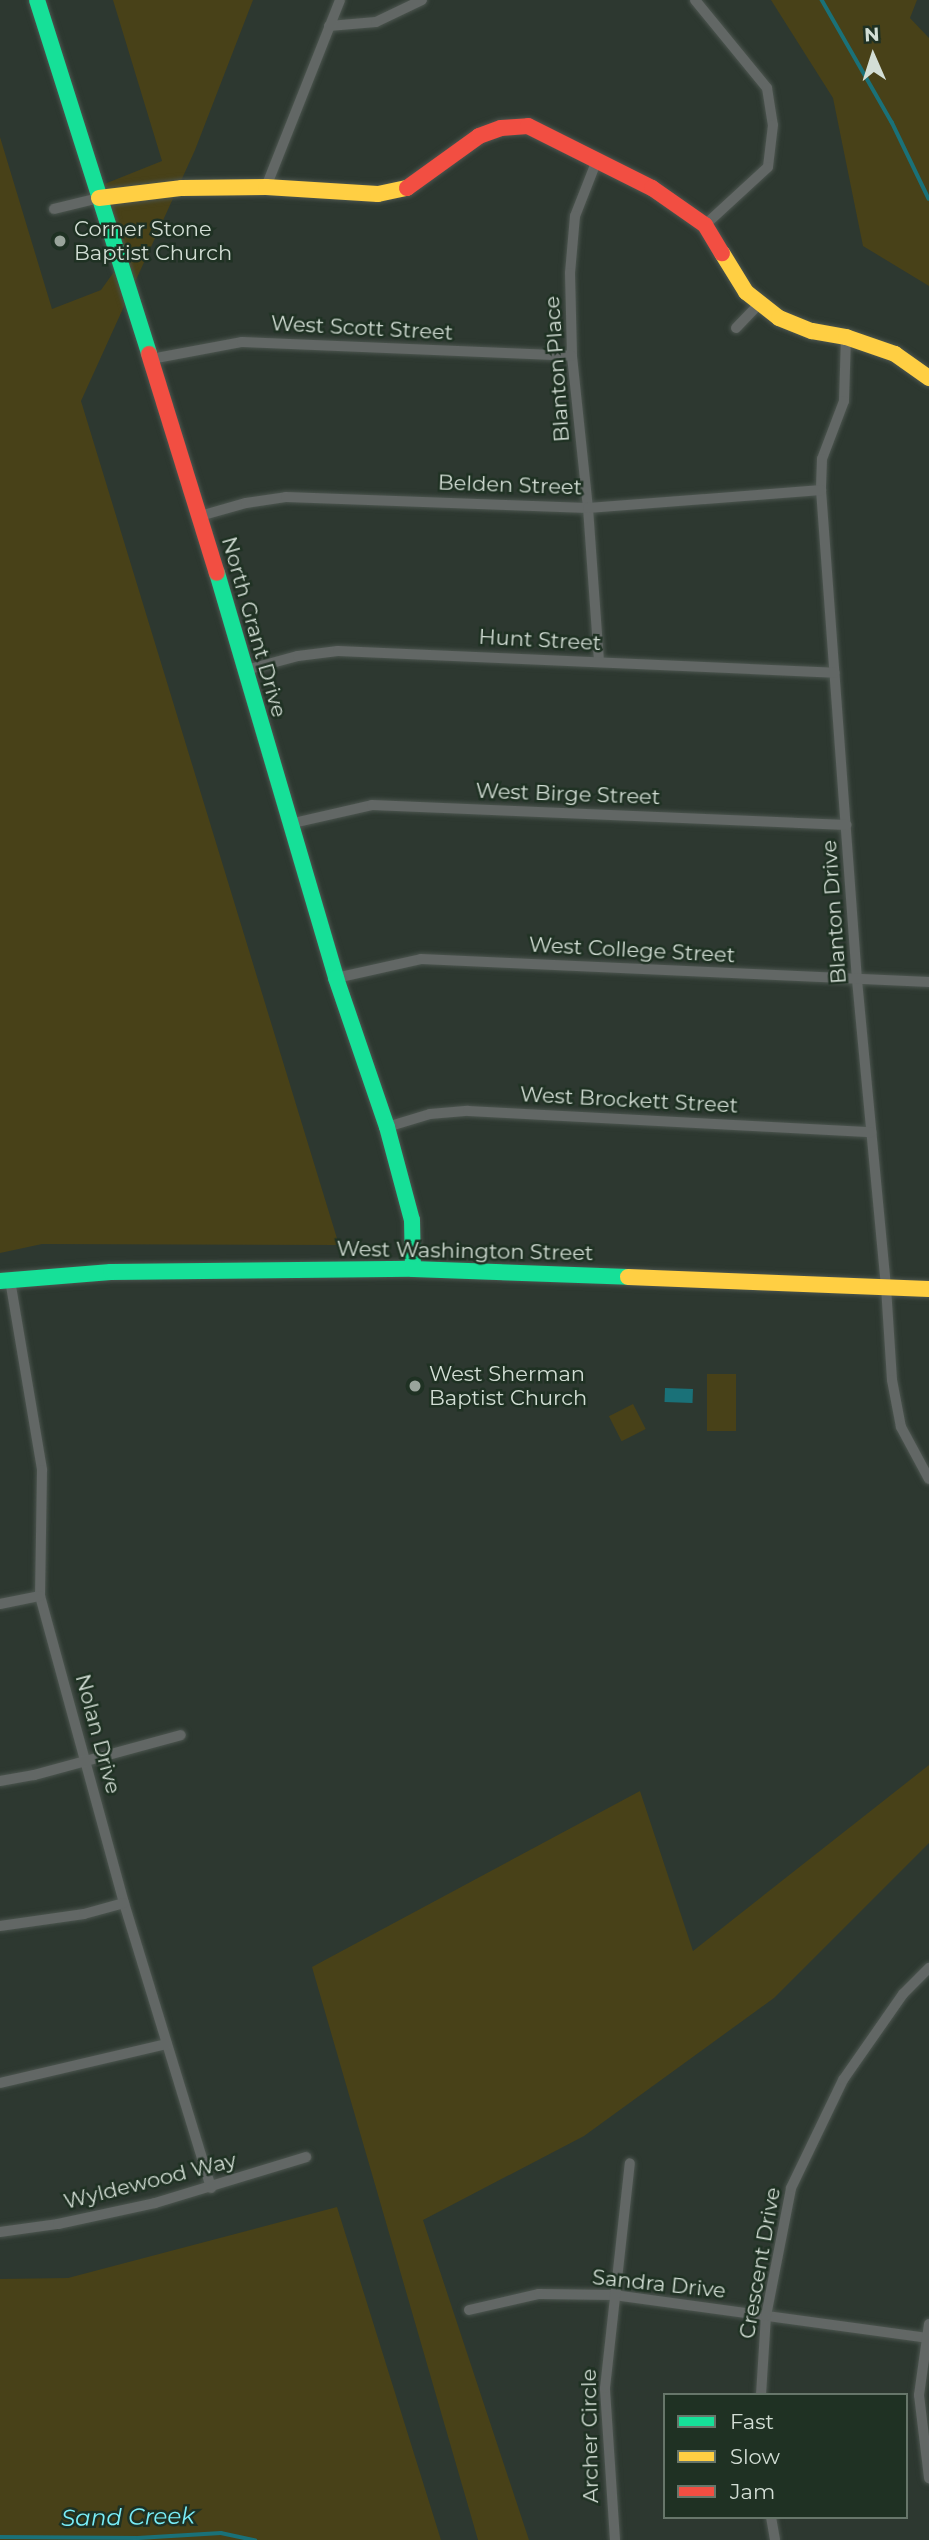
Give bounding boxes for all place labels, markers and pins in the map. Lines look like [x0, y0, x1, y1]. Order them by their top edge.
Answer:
place label: Corner Stone Baptist Church [74, 216, 232, 266]
marker: Corner Stone Baptist Church [52, 233, 68, 249]
place label: West Sherman Baptist Church [429, 1361, 587, 1411]
marker: West Sherman Baptist Church [407, 1378, 423, 1394]

